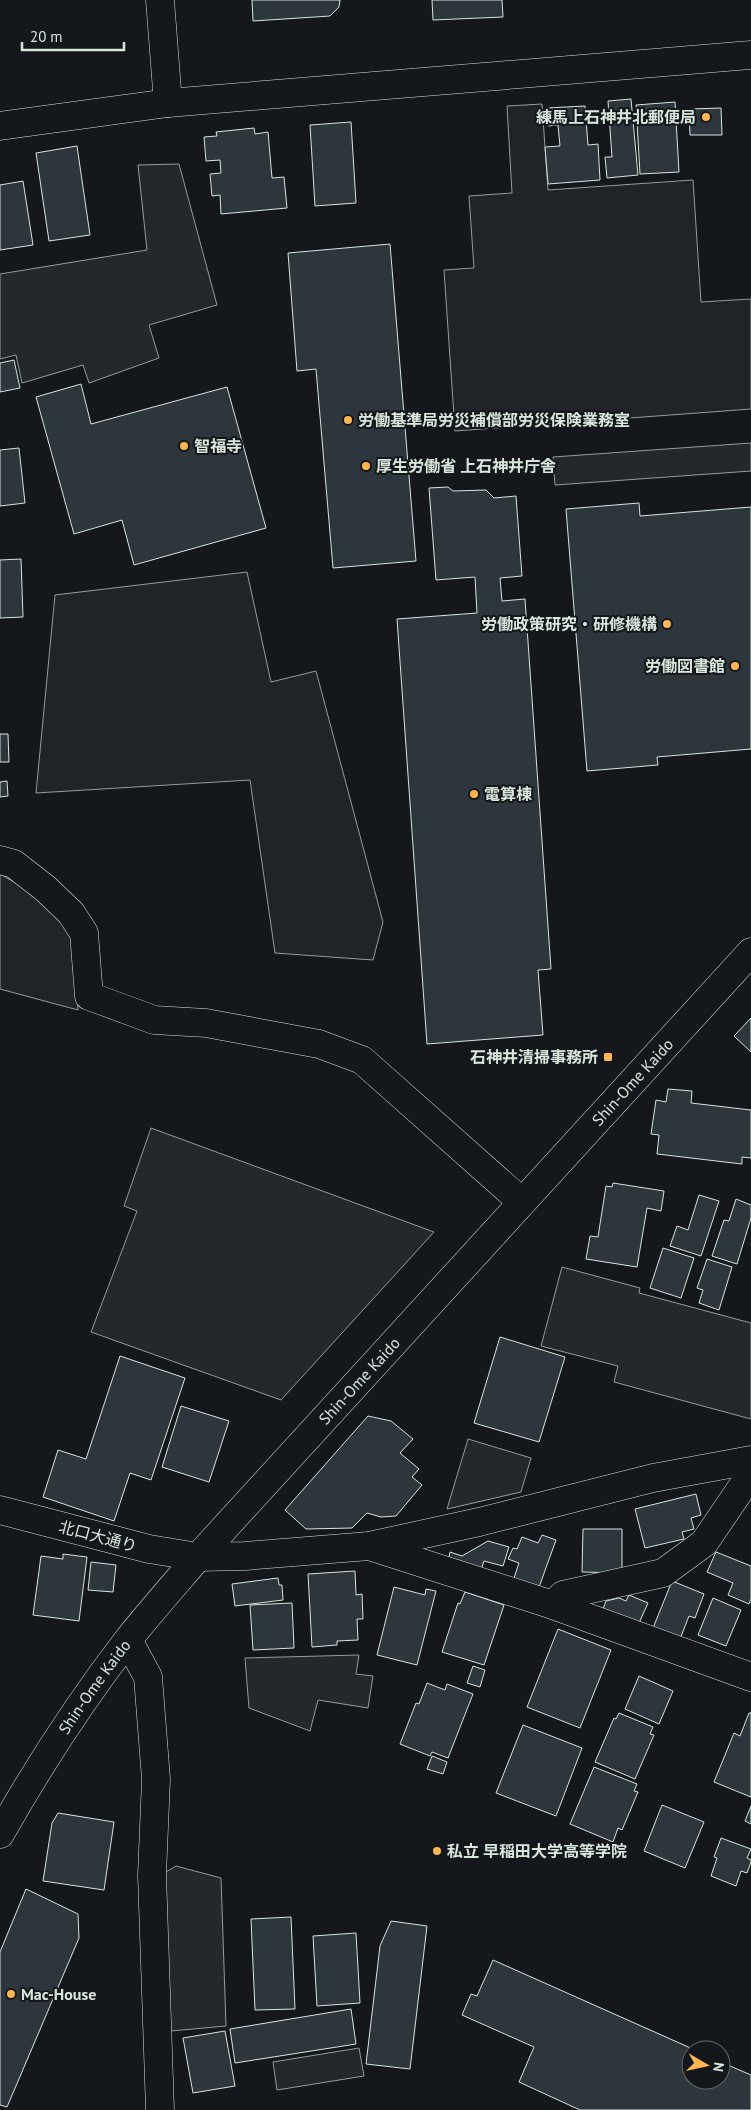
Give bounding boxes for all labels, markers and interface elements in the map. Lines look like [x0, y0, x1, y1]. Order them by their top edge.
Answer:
scale bar [22, 20, 125, 52]
text: 20 m [30, 27, 63, 46]
place label: 練馬上石神井北郵便局 [536, 107, 696, 127]
marker: 練馬上石神井北郵便局 [700, 111, 712, 123]
place label: 労働基準局労災補償部労災保険業務室 [358, 410, 630, 430]
marker: 労働基準局労災補償部労災保険業務室 [342, 414, 354, 426]
place label: 智福寺 [194, 436, 242, 456]
marker: 智福寺 [178, 440, 190, 452]
place label: 厚生労働省 上石神井庁舎 [376, 456, 556, 476]
marker: 厚生労働省 上石神井庁舎 [360, 460, 372, 472]
place label: 労働政策研究・研修機構 [481, 614, 657, 634]
marker: 労働政策研究・研修機構 [661, 618, 673, 630]
place label: 労働図書館 [645, 656, 725, 676]
marker: 労働図書館 [729, 660, 741, 672]
place label: 電算棟 [484, 784, 532, 804]
marker: 電算棟 [468, 788, 480, 800]
street label: Shin-Ome Kaido [587, 1034, 677, 1130]
place label: 石神井清掃事務所 [470, 1047, 598, 1067]
marker: 石神井清掃事務所 [602, 1051, 614, 1063]
street label: Shin-Ome Kaido [314, 1333, 404, 1429]
street label: 北口大通り [57, 1516, 139, 1556]
street label: Shin-Ome Kaido [54, 1635, 135, 1738]
place label: 私立 早稲田大学高等学院 [447, 1841, 627, 1861]
marker: 私立 早稲田大学高等学院 [431, 1845, 443, 1857]
place label: Mac-House [21, 1984, 96, 2004]
marker: Mac-House [5, 1988, 17, 2000]
north arrow [681, 2040, 731, 2090]
text: N [709, 2061, 728, 2073]

